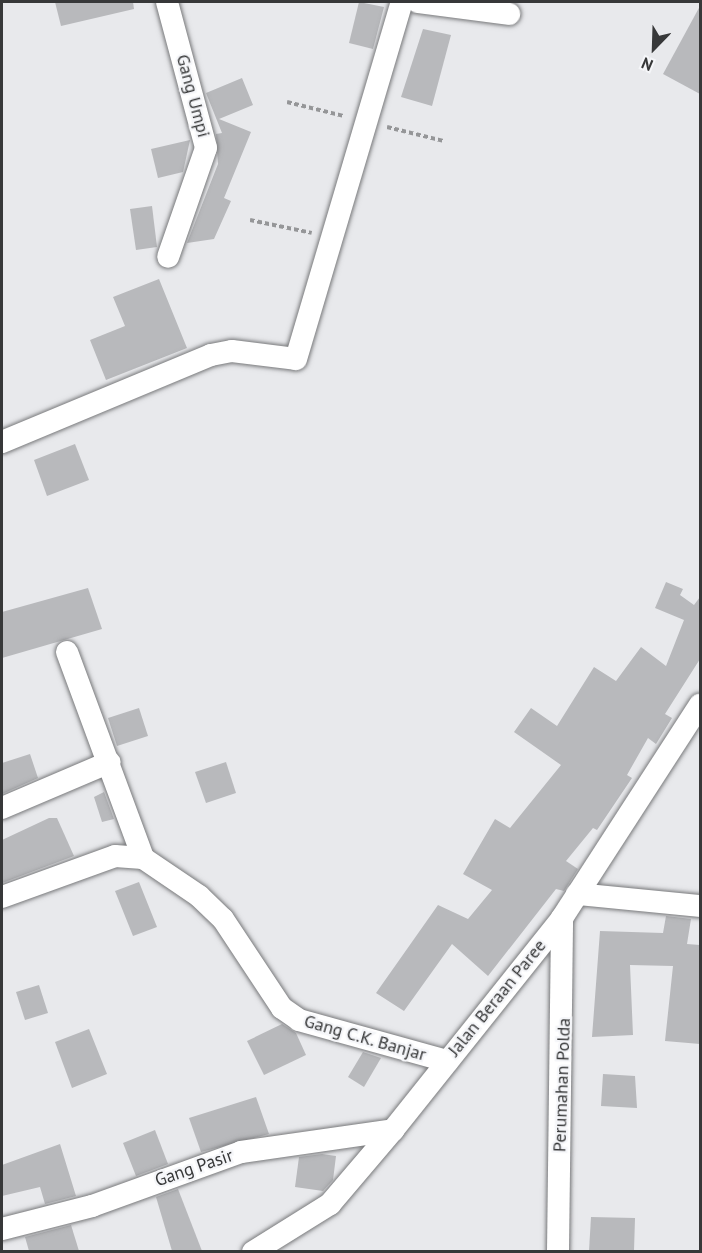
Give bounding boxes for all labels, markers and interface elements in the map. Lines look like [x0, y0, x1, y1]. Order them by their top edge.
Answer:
north arrow [624, 18, 684, 78]
street label: Gang Umpi [172, 52, 214, 140]
text: N [638, 53, 656, 76]
street label: Jalan Beraan Paree [443, 935, 551, 1061]
street label: Gang C.K. Banjar [301, 1010, 429, 1066]
street label: Perumahan Polda [549, 1018, 575, 1152]
street label: Gang Pasir [152, 1145, 236, 1191]

